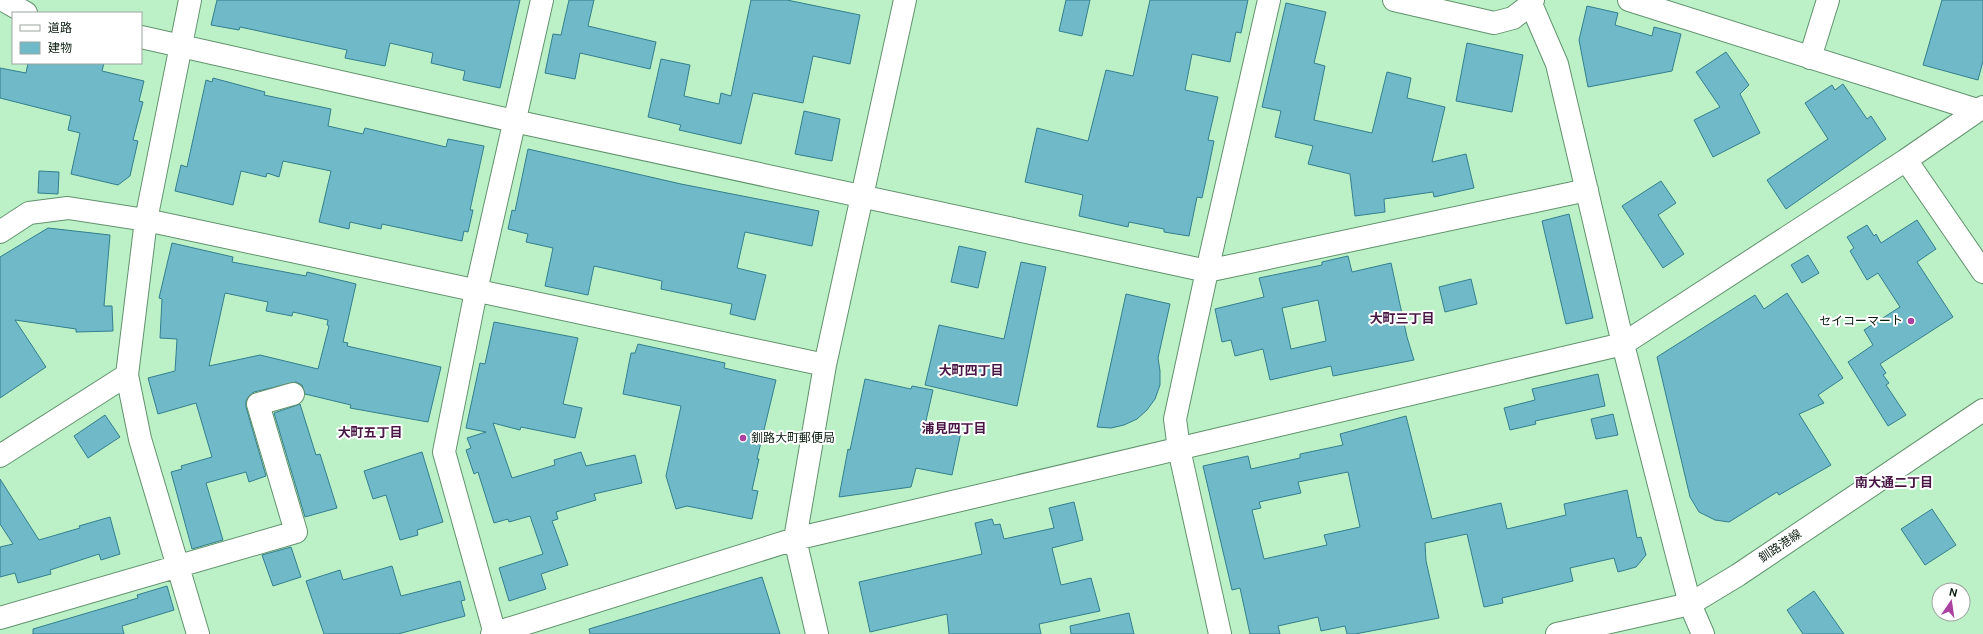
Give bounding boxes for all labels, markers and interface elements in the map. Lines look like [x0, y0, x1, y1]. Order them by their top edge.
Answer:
legend [12, 12, 142, 64]
text: 道路 [48, 20, 72, 36]
text: 建物 [48, 40, 72, 56]
district label: 大町三丁目 [1369, 310, 1435, 327]
place label: セイコーマート [1819, 313, 1903, 329]
marker: セイコーマート [1906, 316, 1916, 326]
district label: 大町四丁目 [938, 362, 1004, 379]
district label: 浦見四丁目 [921, 420, 987, 437]
district label: 大町五丁目 [337, 424, 403, 441]
place label: 釧路大町郵便局 [751, 430, 835, 446]
marker: 釧路大町郵便局 [738, 433, 748, 443]
district label: 南大通二丁目 [1855, 474, 1933, 491]
street label: 釧路港線 [1756, 526, 1804, 566]
north arrow [1931, 582, 1971, 622]
text: N [1948, 585, 1959, 600]

